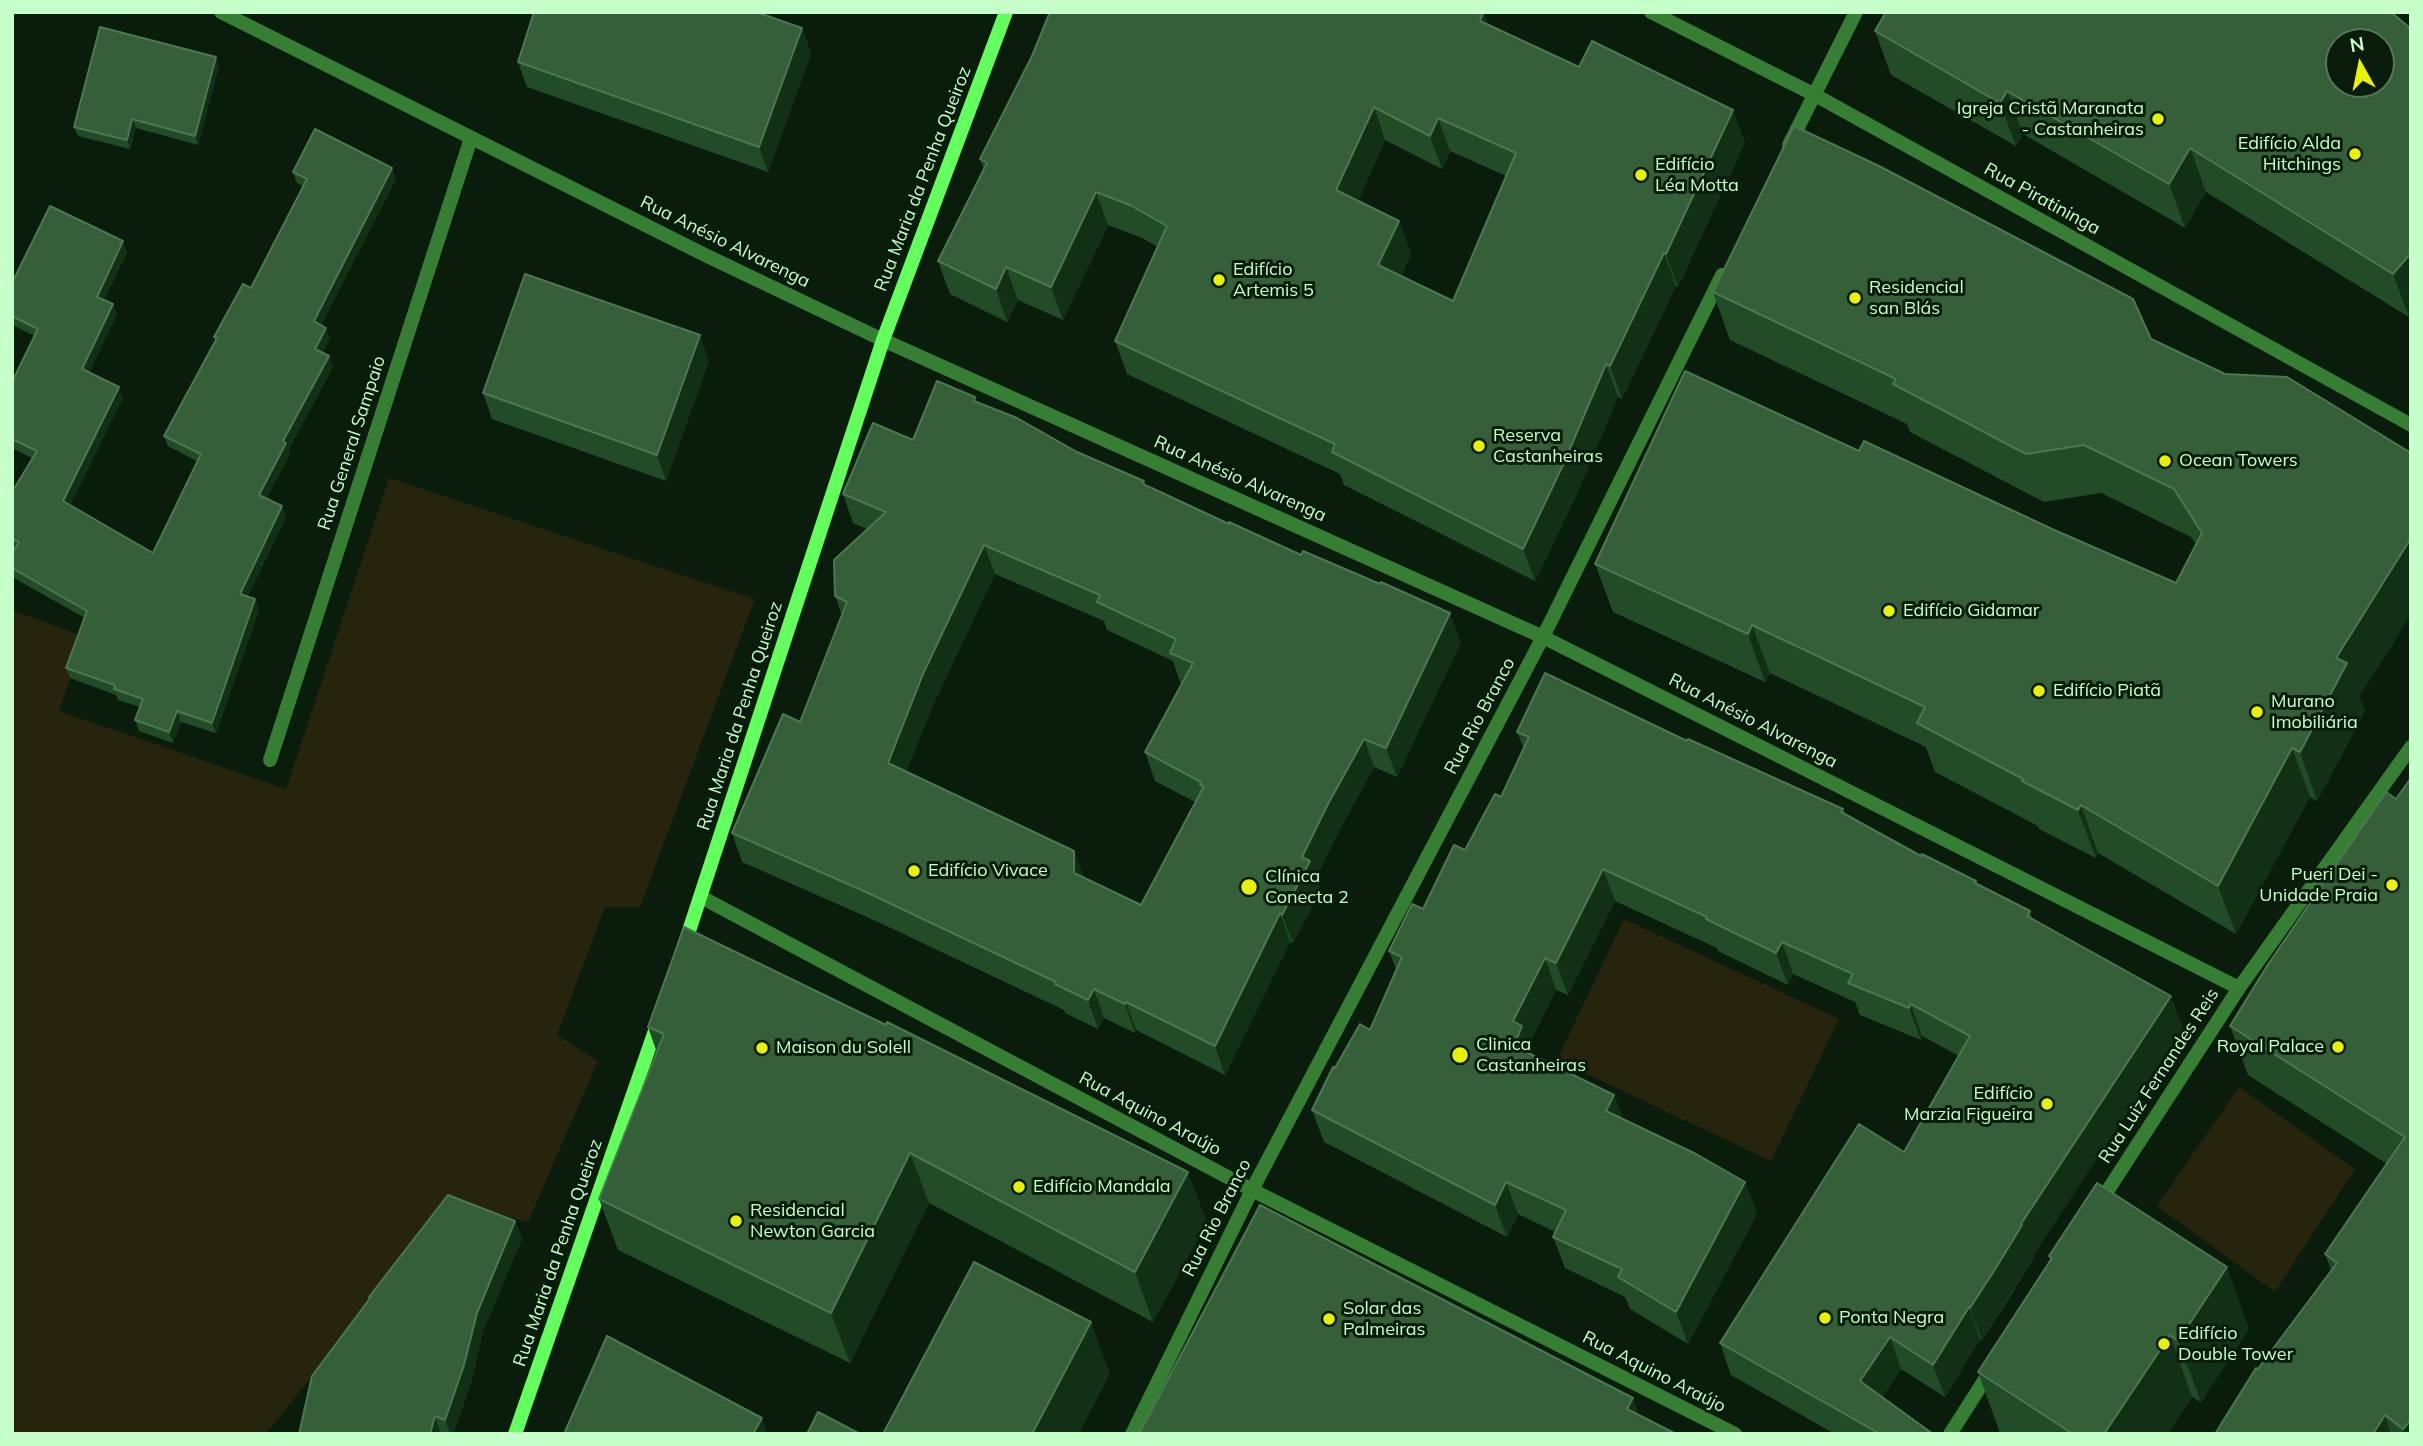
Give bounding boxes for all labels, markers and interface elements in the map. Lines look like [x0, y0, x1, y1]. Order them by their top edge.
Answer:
north arrow [2325, 28, 2395, 98]
text: N [2348, 31, 2366, 57]
street label: Rua Maria da Penha Queiroz [870, 63, 976, 295]
place label: Igreja Cristã Maranata - Castanheiras [1957, 98, 2144, 140]
marker: Igreja Cristã Maranata - Castanheiras [2150, 111, 2166, 127]
place label: Edifício Alda Hitchings [2238, 133, 2341, 176]
marker: Edifício Alda Hitchings [2347, 146, 2363, 162]
place label: Edifício Léa Motta [1655, 154, 1739, 196]
street label: Rua Piratininga [1980, 158, 2104, 240]
marker: Edifício Léa Motta [1633, 167, 1649, 183]
street label: Rua Anésio Alvarenga [637, 191, 813, 293]
place label: Edifício Artemis 5 [1233, 259, 1314, 302]
marker: Edifício Artemis 5 [1211, 272, 1227, 288]
place label: Residencial san Blás [1869, 277, 1964, 320]
marker: Residencial san Blás [1847, 290, 1863, 306]
street label: Rua General Sampaio [314, 353, 390, 533]
place label: Reserva Castanheiras [1493, 425, 1603, 467]
street label: Rua Anésio Alvarenga [1151, 431, 1329, 527]
marker: Reserva Castanheiras [1471, 438, 1487, 454]
place label: Ocean Towers [2179, 450, 2298, 472]
marker: Ocean Towers [2157, 453, 2173, 469]
street label: Rua Maria da Penha Queiroz [693, 599, 787, 833]
place label: Edifício Gidamar [1903, 600, 2039, 622]
marker: Edifício Gidamar [1881, 603, 1897, 619]
street label: Rua Rio Branco [1440, 654, 1520, 778]
street label: Rua Anésio Alvarenga [1665, 669, 1841, 773]
place label: Edifício Piatã [2053, 680, 2161, 702]
marker: Edifício Piatã [2031, 683, 2047, 699]
place label: Murano Imobiliária [2271, 691, 2358, 734]
marker: Murano Imobiliária [2249, 704, 2265, 720]
place label: Edifício Vivace [928, 860, 1048, 882]
marker: Edifício Vivace [906, 863, 922, 879]
place label: Pueri Dei - Unidade Praia [2259, 864, 2378, 906]
place label: Clínica Conecta 2 [1265, 866, 1349, 908]
marker: Clínica Conecta 2 [1239, 877, 1259, 897]
marker: Pueri Dei - Unidade Praia [2384, 877, 2400, 893]
street label: Rua Luiz Fernandes Reis [2094, 985, 2224, 1167]
place label: Clinica Castanheiras [1476, 1034, 1586, 1076]
place label: Royal Palace [2217, 1036, 2324, 1058]
place label: Maison du Solell [776, 1037, 911, 1059]
marker: Royal Palace [2330, 1039, 2346, 1055]
marker: Maison du Solell [754, 1040, 770, 1056]
marker: Clinica Castanheiras [1450, 1045, 1470, 1065]
street label: Rua Aquino Araújo [1075, 1067, 1225, 1161]
place label: Edifício Marzia Figueira [1904, 1083, 2033, 1126]
marker: Edifício Marzia Figueira [2039, 1096, 2055, 1112]
street label: Rua Maria da Penha Queiroz [509, 1136, 607, 1370]
street label: Rua Rio Branco [1178, 1156, 1256, 1280]
place label: Edifício Mandala [1033, 1176, 1171, 1198]
marker: Edifício Mandala [1011, 1179, 1027, 1195]
place label: Residencial Newton Garcia [750, 1200, 875, 1242]
marker: Residencial Newton Garcia [728, 1213, 744, 1229]
place label: Solar das Palmeiras [1343, 1298, 1425, 1340]
place label: Ponta Negra [1839, 1307, 1944, 1329]
marker: Ponta Negra [1817, 1310, 1833, 1326]
marker: Solar das Palmeiras [1321, 1311, 1337, 1327]
place label: Edifício Double Tower [2178, 1323, 2293, 1366]
street label: Rua Aquino Araújo [1579, 1327, 1729, 1417]
marker: Edifício Double Tower [2156, 1336, 2172, 1352]

